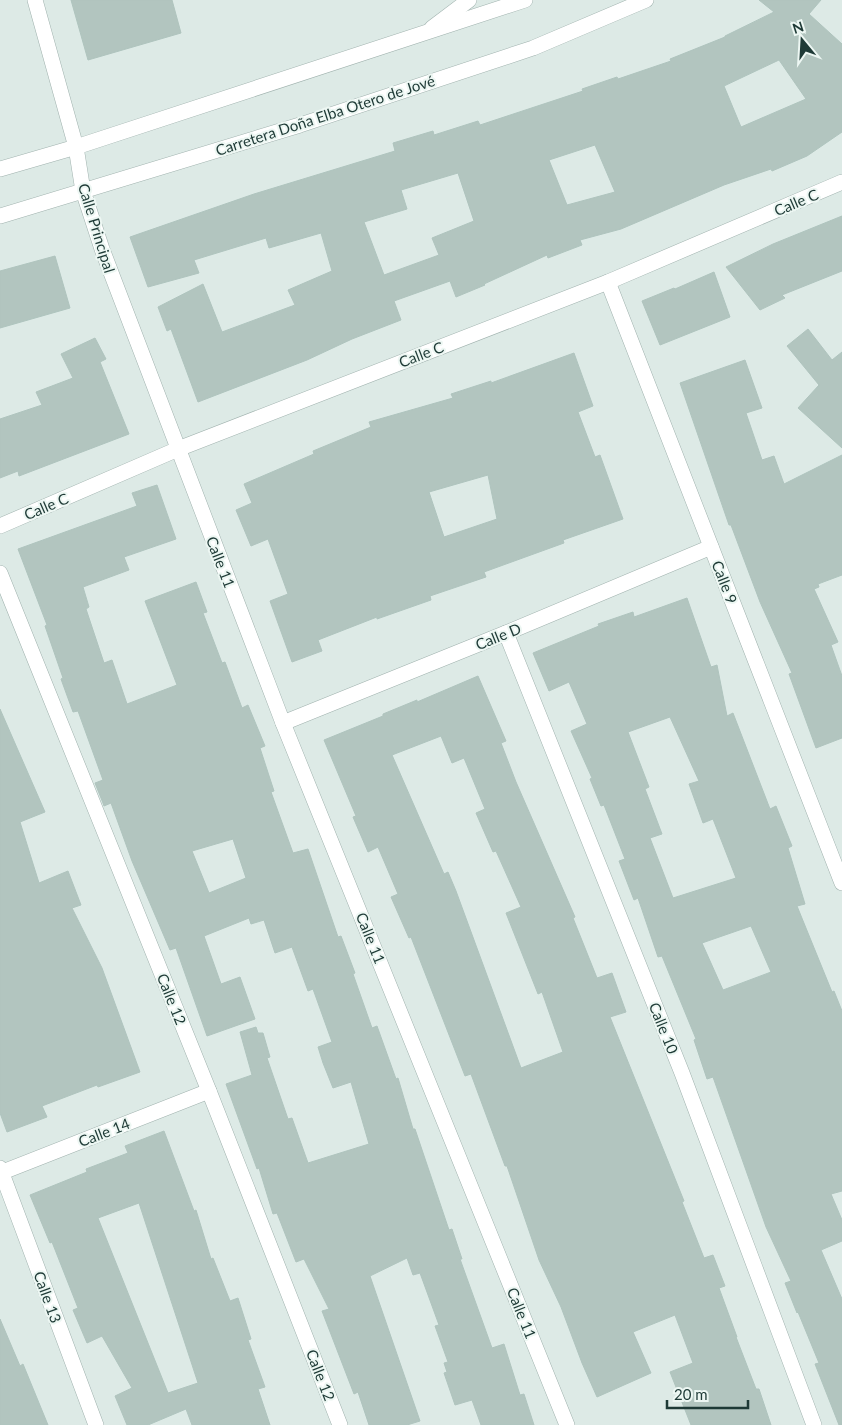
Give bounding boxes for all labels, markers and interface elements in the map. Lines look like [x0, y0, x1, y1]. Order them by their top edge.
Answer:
north arrow [777, 15, 827, 65]
text: N [790, 17, 806, 37]
street label: Carretera Doña Elba Otero de Jové [213, 71, 437, 159]
street label: Calle Principal [75, 181, 119, 275]
street label: Calle C [771, 185, 821, 219]
street label: Calle C [396, 337, 446, 371]
street label: Calle C [21, 489, 71, 523]
street label: Calle 11 [203, 534, 239, 590]
street label: Calle 9 [709, 558, 741, 606]
street label: Calle D [472, 619, 524, 653]
street label: Calle 11 [353, 910, 389, 966]
street label: Calle 12 [154, 971, 190, 1027]
street label: Calle 10 [646, 1000, 683, 1057]
street label: Calle 14 [76, 1114, 133, 1150]
street label: Calle 13 [30, 1269, 66, 1325]
street label: Calle 11 [504, 1285, 540, 1341]
street label: Calle 12 [303, 1347, 339, 1403]
scale bar [667, 1378, 748, 1410]
text: 20 m [674, 1385, 708, 1403]

